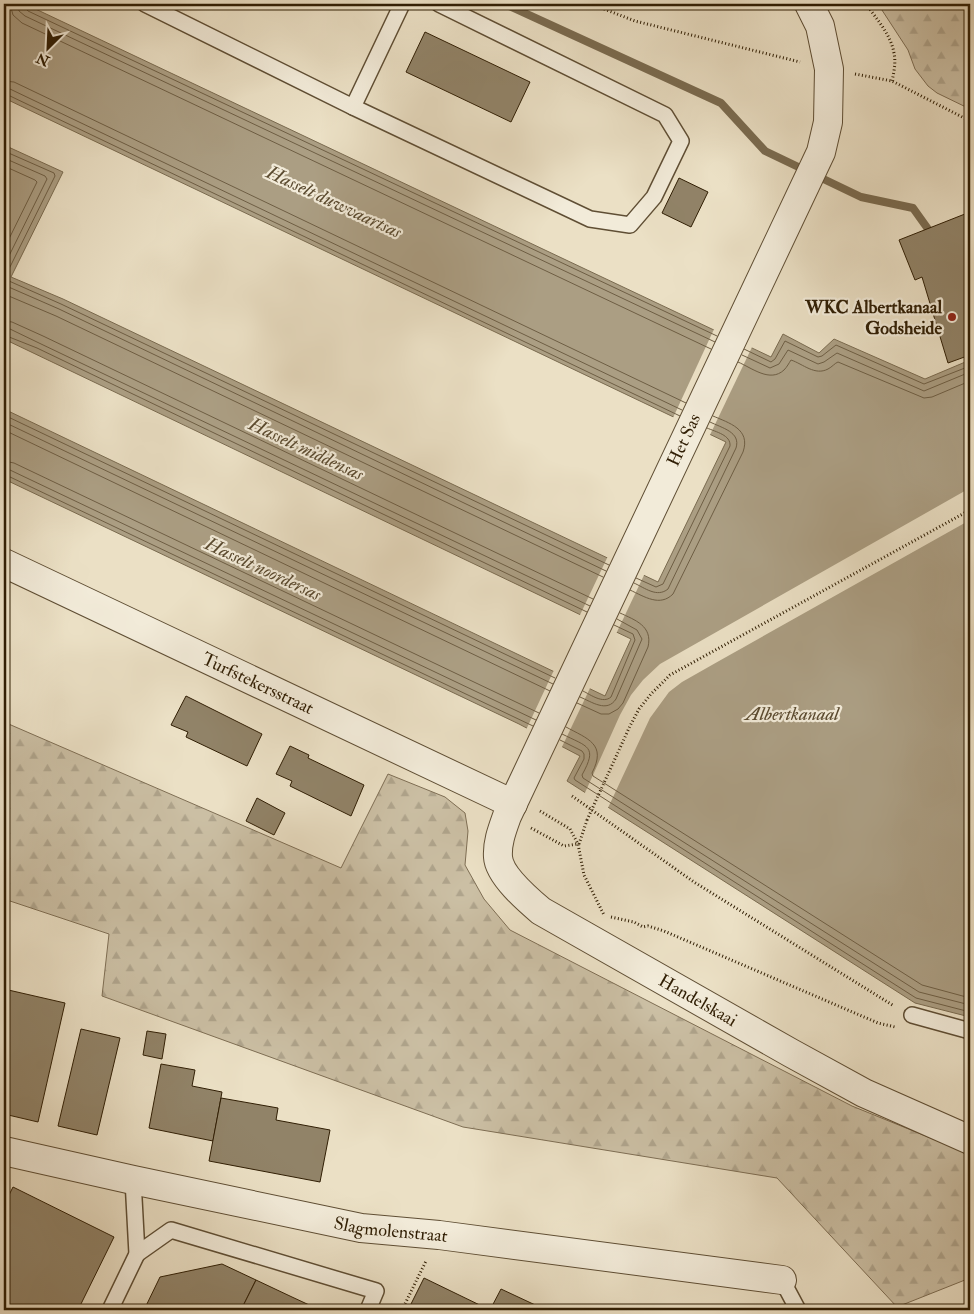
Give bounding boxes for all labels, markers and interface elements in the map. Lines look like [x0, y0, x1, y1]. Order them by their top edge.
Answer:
north arrow [22, 22, 72, 72]
text: N [33, 49, 53, 70]
water label: Hasselt duwvaartsas [262, 160, 406, 244]
place label: WKC Albertkanaal Godsheide [804, 296, 942, 340]
marker: WKC Albertkanaal Godsheide [946, 311, 958, 323]
street label: Het Sas [662, 410, 706, 470]
water label: Hasselt middensas [244, 412, 368, 486]
water label: Hasselt noordersas [200, 531, 326, 607]
street label: Turfstekersstraat [198, 647, 318, 720]
water label: Albertkanaal [743, 702, 840, 726]
street label: Handelskaai [655, 969, 742, 1032]
street label: Slagmolenstraat [332, 1211, 449, 1248]

